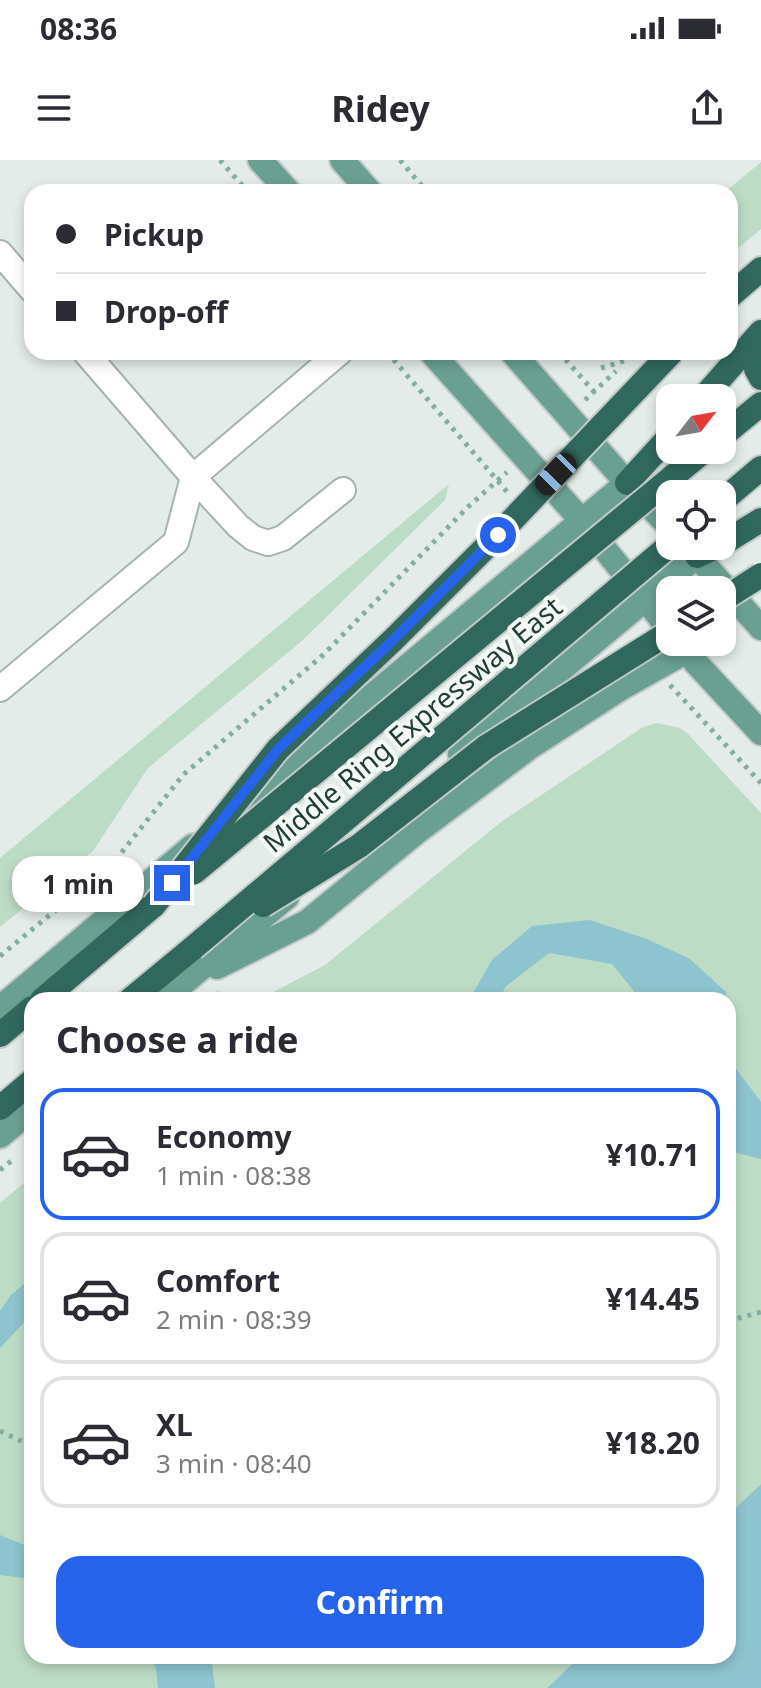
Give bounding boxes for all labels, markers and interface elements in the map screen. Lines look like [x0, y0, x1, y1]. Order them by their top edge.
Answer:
text: 08:36 [40, 8, 117, 49]
text: Ridey [331, 84, 430, 133]
icon: menu [32, 86, 76, 130]
icon: share [685, 86, 729, 130]
text: Pickup [104, 214, 204, 255]
text: Drop-off [104, 291, 228, 332]
north arrow [656, 384, 736, 464]
map controls [656, 384, 736, 656]
car [531, 448, 581, 500]
button: locate [656, 480, 736, 560]
route start [480, 517, 516, 553]
button: layers [656, 576, 736, 656]
street label: Middle Ring Expressway East [255, 588, 569, 860]
callout: 1 min [12, 855, 144, 911]
route end [154, 865, 190, 901]
text: 1 min [42, 866, 114, 902]
text: Choose a ride [56, 1015, 298, 1064]
text: Economy [156, 1116, 292, 1157]
icon: car [60, 1118, 132, 1190]
text: ¥10.71 [606, 1134, 700, 1175]
text: 1 min · 08:38 [156, 1157, 312, 1193]
text: Comfort [156, 1260, 280, 1301]
icon: car [60, 1262, 132, 1334]
text: ¥14.45 [606, 1278, 700, 1319]
text: 2 min · 08:39 [156, 1301, 312, 1337]
text: XL [156, 1404, 193, 1445]
icon: car [60, 1406, 132, 1478]
text: ¥18.20 [606, 1422, 700, 1463]
text: 3 min · 08:40 [156, 1445, 312, 1481]
button: Confirm [56, 1556, 704, 1648]

